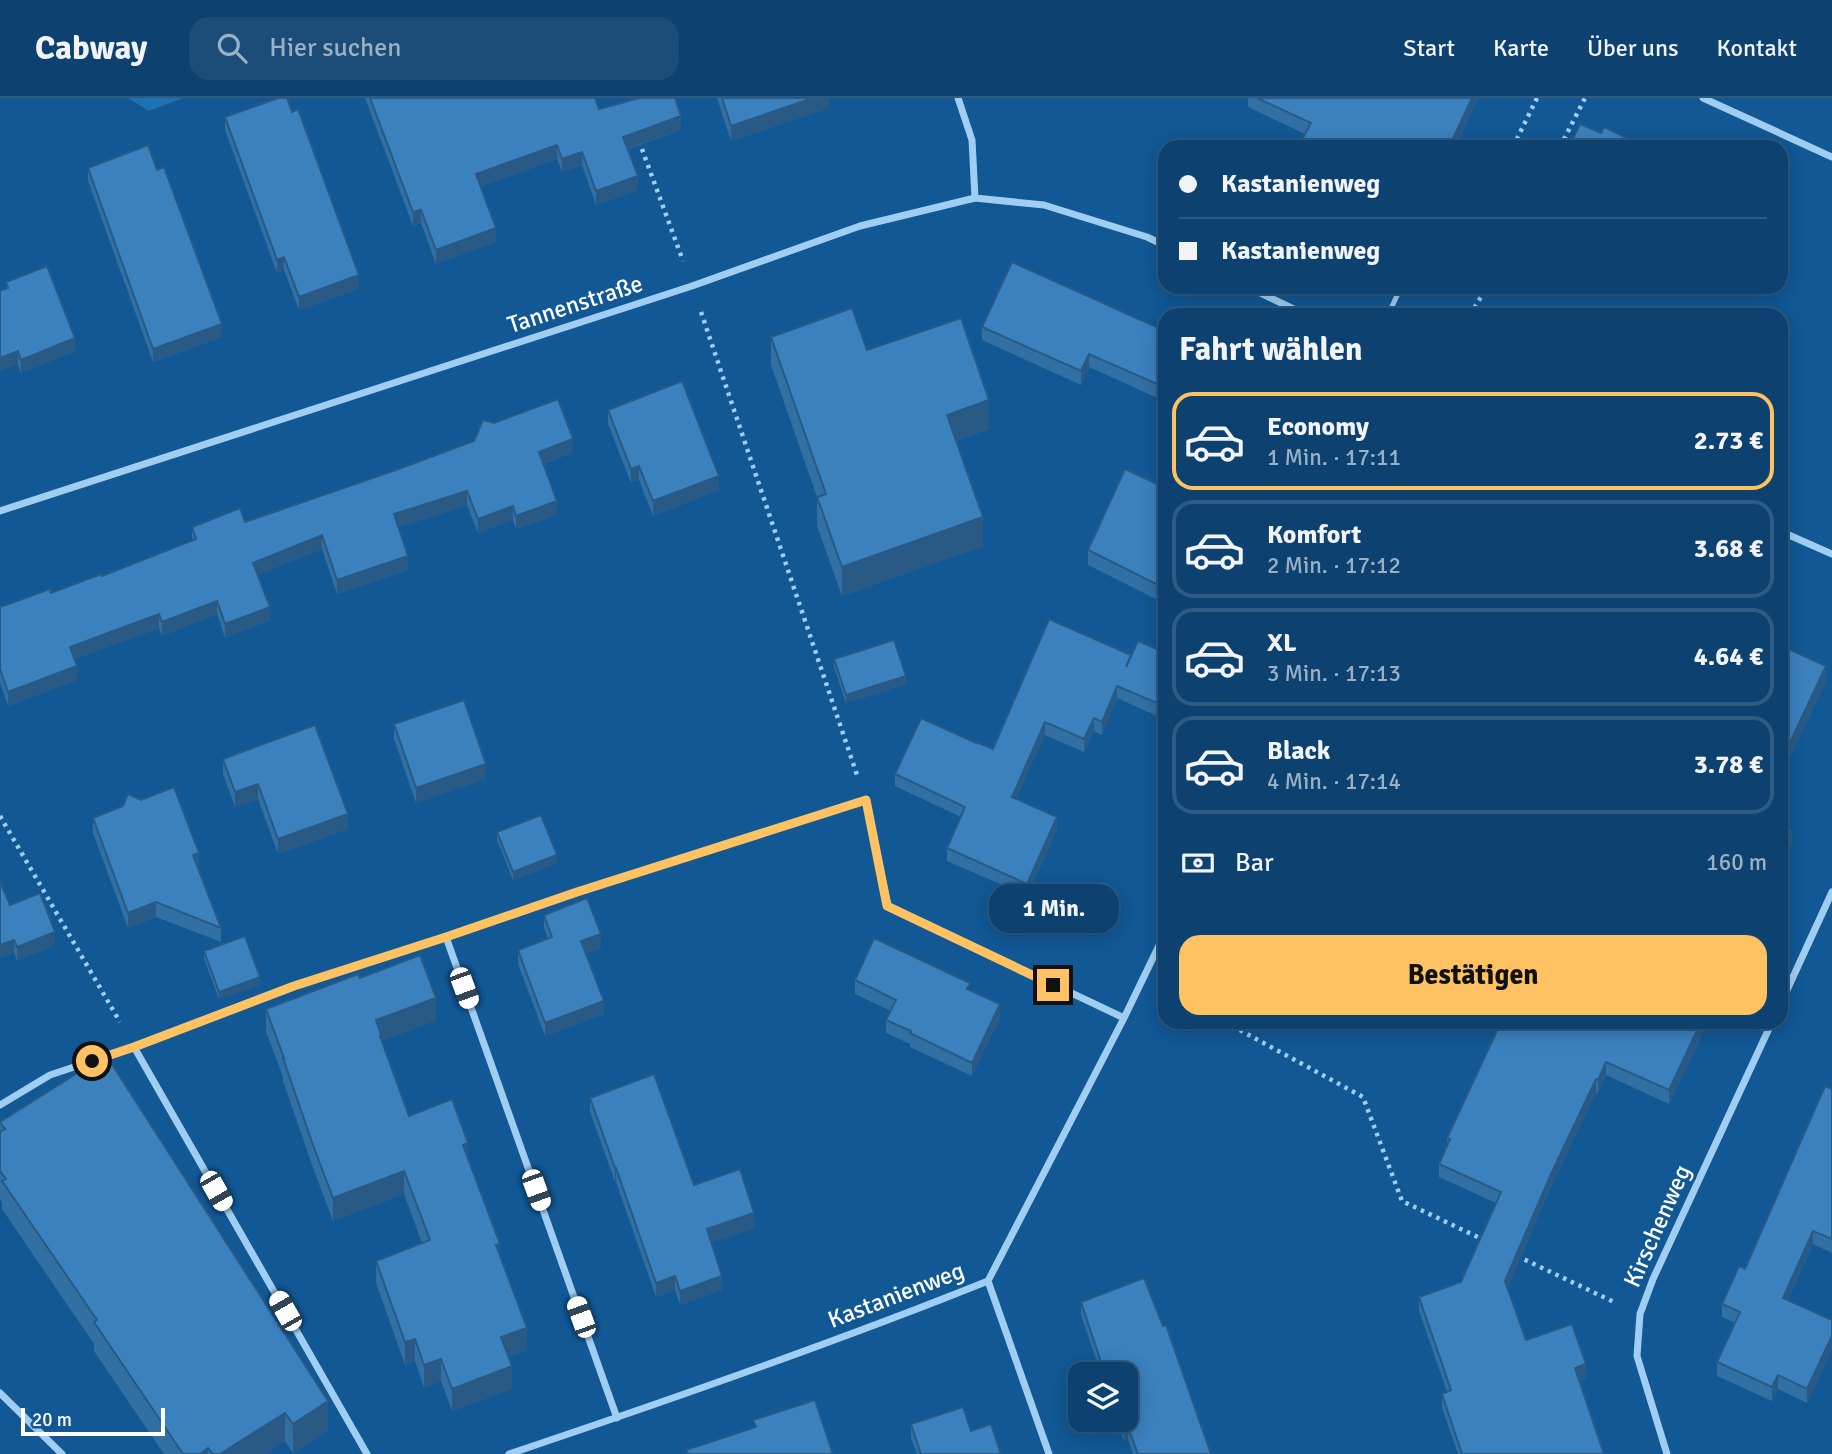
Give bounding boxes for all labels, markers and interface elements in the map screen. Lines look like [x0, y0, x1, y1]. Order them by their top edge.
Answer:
search box [189, 17, 679, 80]
text: Cabway [35, 28, 147, 69]
icon: search [213, 29, 251, 67]
text: Hier suchen [269, 32, 401, 64]
text: Start [1403, 33, 1455, 63]
text: Karte [1493, 33, 1549, 63]
text: Über uns [1587, 33, 1679, 63]
text: Kontakt [1717, 33, 1797, 63]
text: Kastanienweg [1221, 168, 1380, 200]
text: Kastanienweg [1221, 235, 1380, 267]
street label: Tannenstraße [504, 268, 646, 340]
text: Fahrt wählen [1179, 330, 1363, 369]
icon: car [1183, 410, 1246, 473]
text: Economy [1267, 411, 1369, 443]
text: 2.73 € [1694, 425, 1763, 457]
text: 1 Min. · 17:11 [1267, 443, 1401, 472]
icon: car [1183, 518, 1246, 581]
text: Komfort [1267, 519, 1361, 551]
text: 3.68 € [1694, 533, 1763, 565]
text: 2 Min. · 17:12 [1267, 551, 1401, 580]
icon: car [1183, 626, 1246, 689]
text: XL [1267, 627, 1297, 659]
text: 4.64 € [1694, 641, 1763, 673]
text: 3 Min. · 17:13 [1267, 659, 1401, 688]
icon: car [1183, 734, 1246, 797]
text: Black [1267, 735, 1330, 767]
text: 3.78 € [1694, 749, 1763, 781]
text: 4 Min. · 17:14 [1267, 767, 1401, 796]
icon: cash [1179, 844, 1217, 882]
text: Bar [1235, 847, 1273, 879]
text: 160 m [1706, 848, 1767, 877]
callout: 1 Min. [988, 884, 1118, 932]
text: 1 Min. [1023, 894, 1085, 923]
button: Bestätigen [1179, 935, 1767, 1015]
car [447, 965, 482, 1011]
route end [1037, 969, 1069, 1001]
route start [76, 1045, 108, 1077]
street label: Kirschenweg [1617, 1160, 1697, 1292]
car [519, 1167, 554, 1213]
car [197, 1168, 236, 1214]
street label: Kastanienweg [824, 1255, 968, 1335]
car [266, 1288, 305, 1334]
car [564, 1294, 599, 1340]
map controls [1068, 1362, 1138, 1432]
button: layers [1068, 1362, 1138, 1432]
scale bar [21, 1405, 164, 1437]
text: 20 m [32, 1408, 72, 1432]

